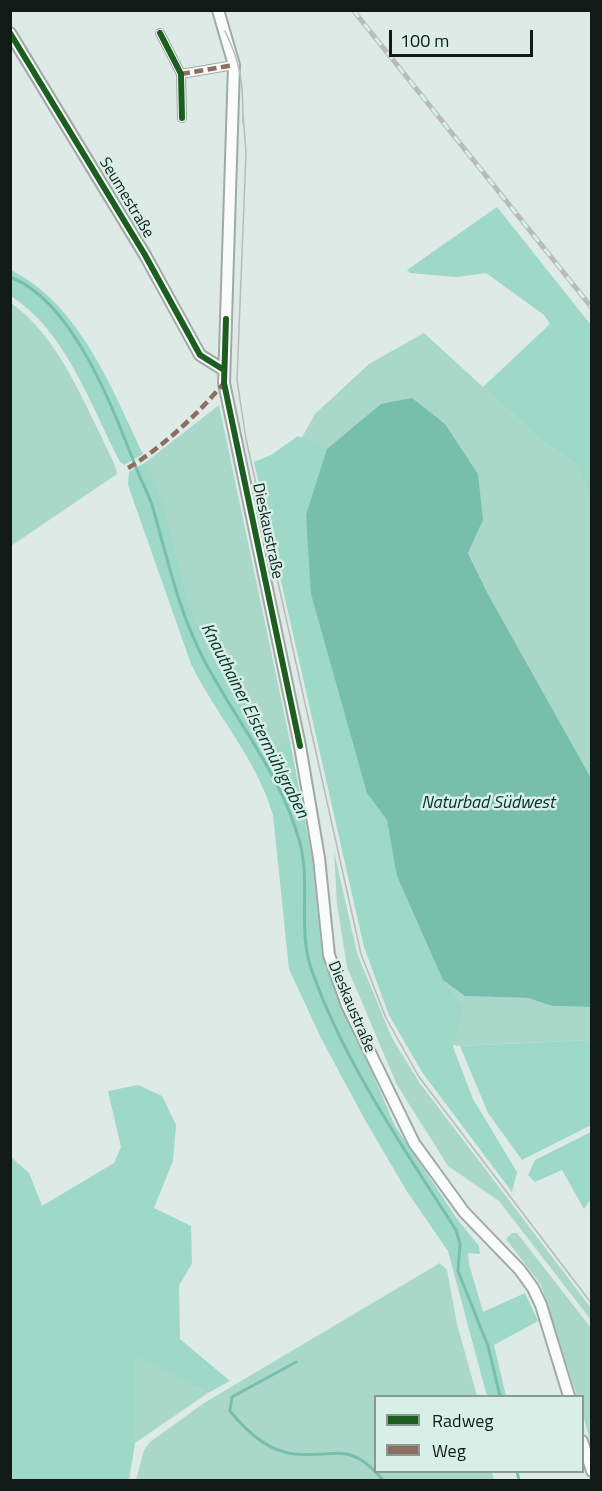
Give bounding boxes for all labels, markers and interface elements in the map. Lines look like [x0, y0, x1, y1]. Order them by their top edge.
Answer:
scale bar [392, 18, 536, 56]
text: 100 m [400, 27, 449, 54]
street label: Seumestraße [94, 154, 158, 242]
street label: Dieskaustraße [247, 481, 287, 581]
water label: Knauthainer Elstermühlgraben [195, 620, 313, 822]
water label: Naturbad Südwest [421, 793, 555, 815]
street label: Dieskaustraße [323, 958, 379, 1056]
legend [374, 1395, 584, 1473]
text: Radweg [432, 1407, 494, 1434]
text: Weg [432, 1437, 466, 1464]

